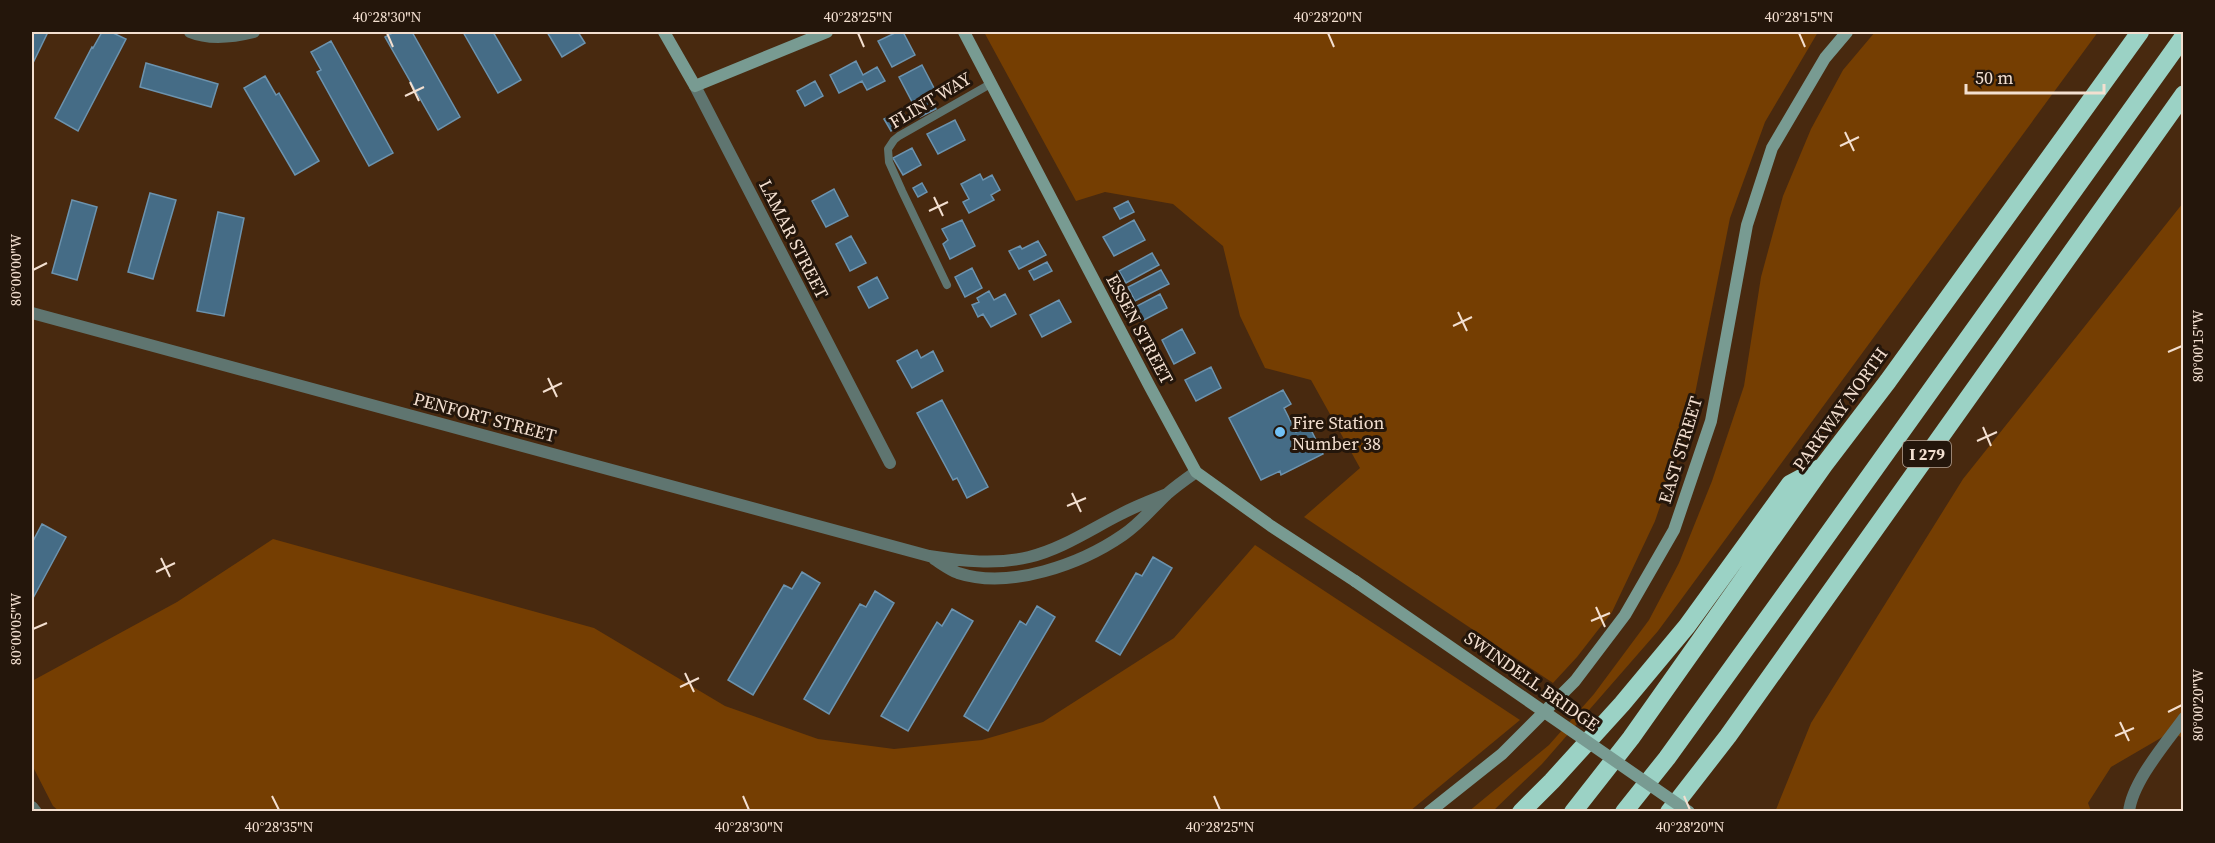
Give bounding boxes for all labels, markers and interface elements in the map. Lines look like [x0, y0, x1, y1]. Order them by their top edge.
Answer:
text: 40°28'30"N [352, 6, 422, 27]
text: 40°28'25"N [823, 6, 893, 27]
text: 40°28'20"N [1293, 6, 1363, 27]
text: 40°28'15"N [1764, 6, 1834, 27]
scale bar [1966, 57, 2104, 95]
street label: FLINT WAY [884, 65, 976, 134]
text: 50 m [1975, 65, 2013, 90]
street label: LAMAR STREET [753, 175, 835, 303]
text: 80°00'00"W [5, 233, 26, 306]
street label: ESSEN STREET [1100, 270, 1180, 389]
text: 80°00'15"W [2187, 309, 2208, 382]
street label: PARKWAY NORTH [1787, 342, 1893, 476]
street label: PENFORT STREET [411, 386, 559, 448]
street label: EAST STREET [1652, 393, 1708, 507]
place label: Fire Station Number 38 [1292, 410, 1385, 456]
marker: Fire Station Number 38 [1273, 425, 1287, 439]
road number: I 279 [1903, 441, 1951, 467]
text: 80°00'05"W [5, 592, 26, 665]
street label: SWINDELL BRIDGE [1460, 625, 1605, 737]
text: 80°00'20"W [2187, 668, 2208, 741]
text: 40°28'35"N [244, 816, 314, 837]
text: 40°28'30"N [714, 816, 784, 837]
text: 40°28'25"N [1185, 816, 1255, 837]
text: 40°28'20"N [1655, 816, 1725, 837]

